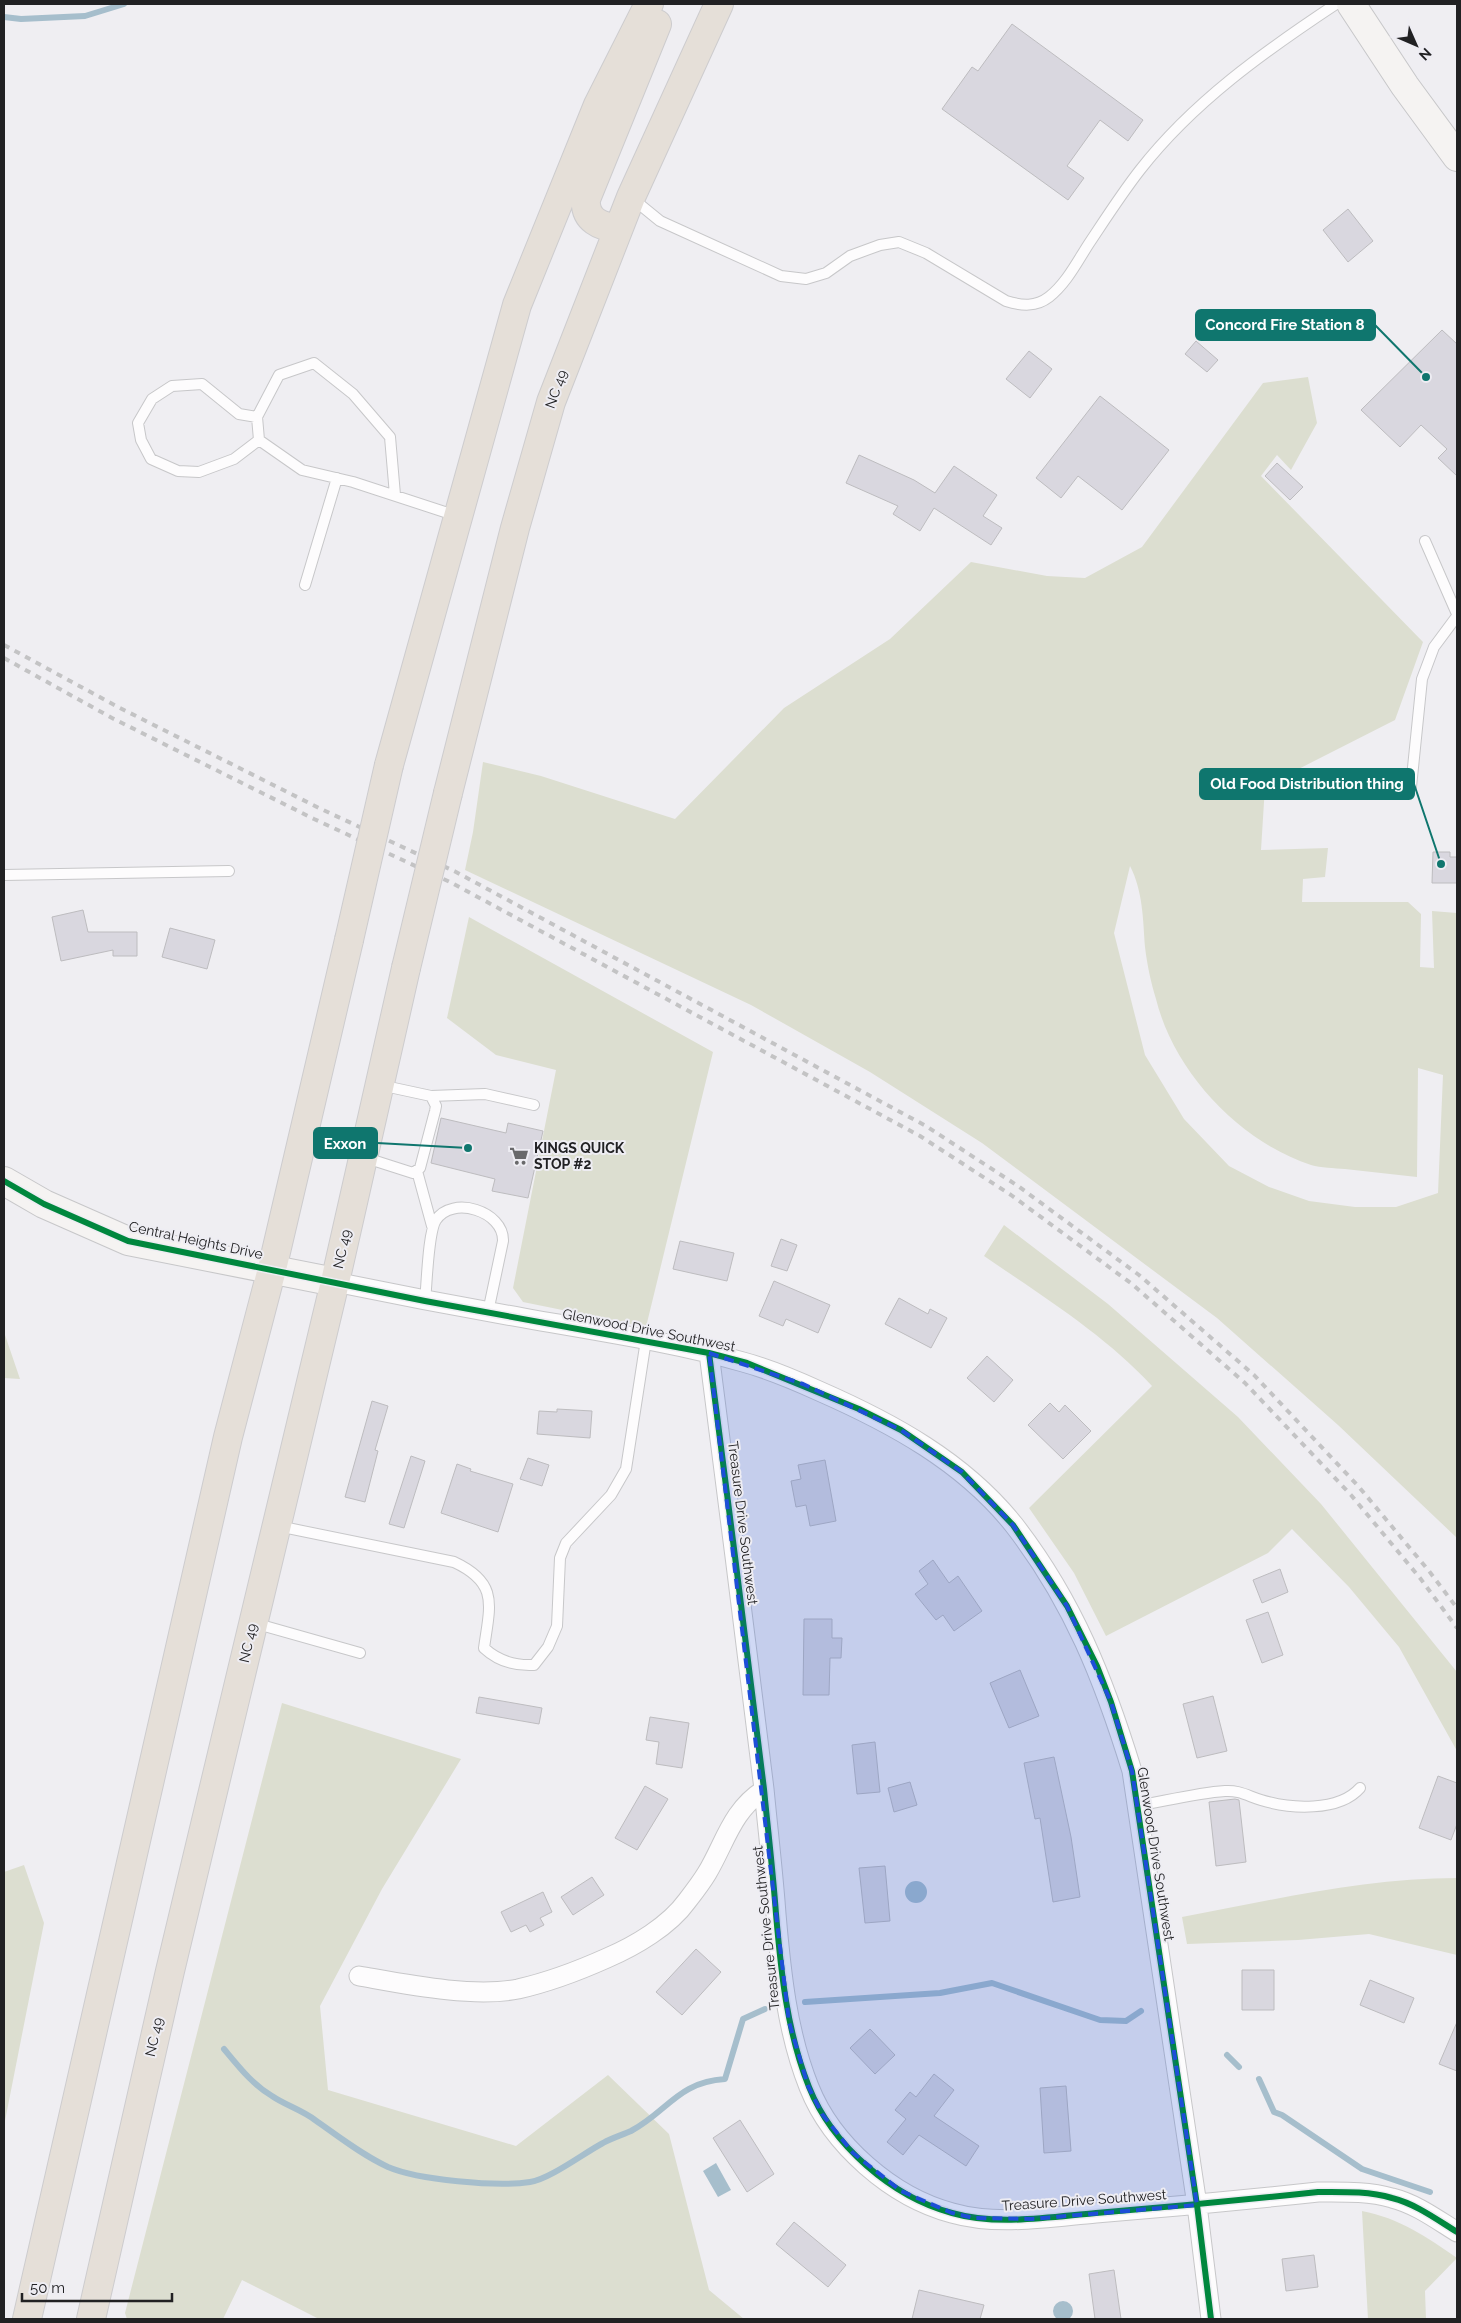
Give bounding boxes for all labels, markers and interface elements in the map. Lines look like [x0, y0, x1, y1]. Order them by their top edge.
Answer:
north arrow [1391, 20, 1441, 70]
text: N [1416, 45, 1435, 64]
callout: Concord Fire Station 8 [1196, 310, 1375, 340]
text: Concord Fire Station 8 [1205, 316, 1365, 334]
street label: NC 49 [542, 368, 570, 410]
callout: Old Food Distribution thing [1200, 769, 1414, 799]
text: Old Food Distribution thing [1210, 775, 1404, 793]
callout: Exxon [314, 1128, 377, 1158]
text: Exxon [324, 1135, 366, 1153]
place label: KINGS QUICK STOP #2 [534, 1140, 625, 1172]
supermarket icon: KINGS QUICK STOP #2 [508, 1145, 530, 1167]
street label: Central Heights Drive [127, 1218, 265, 1262]
street label: NC 49 [330, 1228, 354, 1270]
street label: Glenwood Drive Southwest [561, 1305, 737, 1355]
street label: Treasure Drive Southwest [725, 1440, 761, 1606]
street label: NC 49 [236, 1622, 260, 1664]
street label: Glenwood Drive Southwest [1134, 1766, 1178, 1942]
street label: Treasure Drive Southwest [749, 1845, 783, 2011]
street label: NC 49 [142, 2016, 166, 2058]
street label: Treasure Drive Southwest [1001, 2186, 1167, 2214]
scale bar [22, 2270, 172, 2302]
text: 50 m [30, 2279, 65, 2297]

